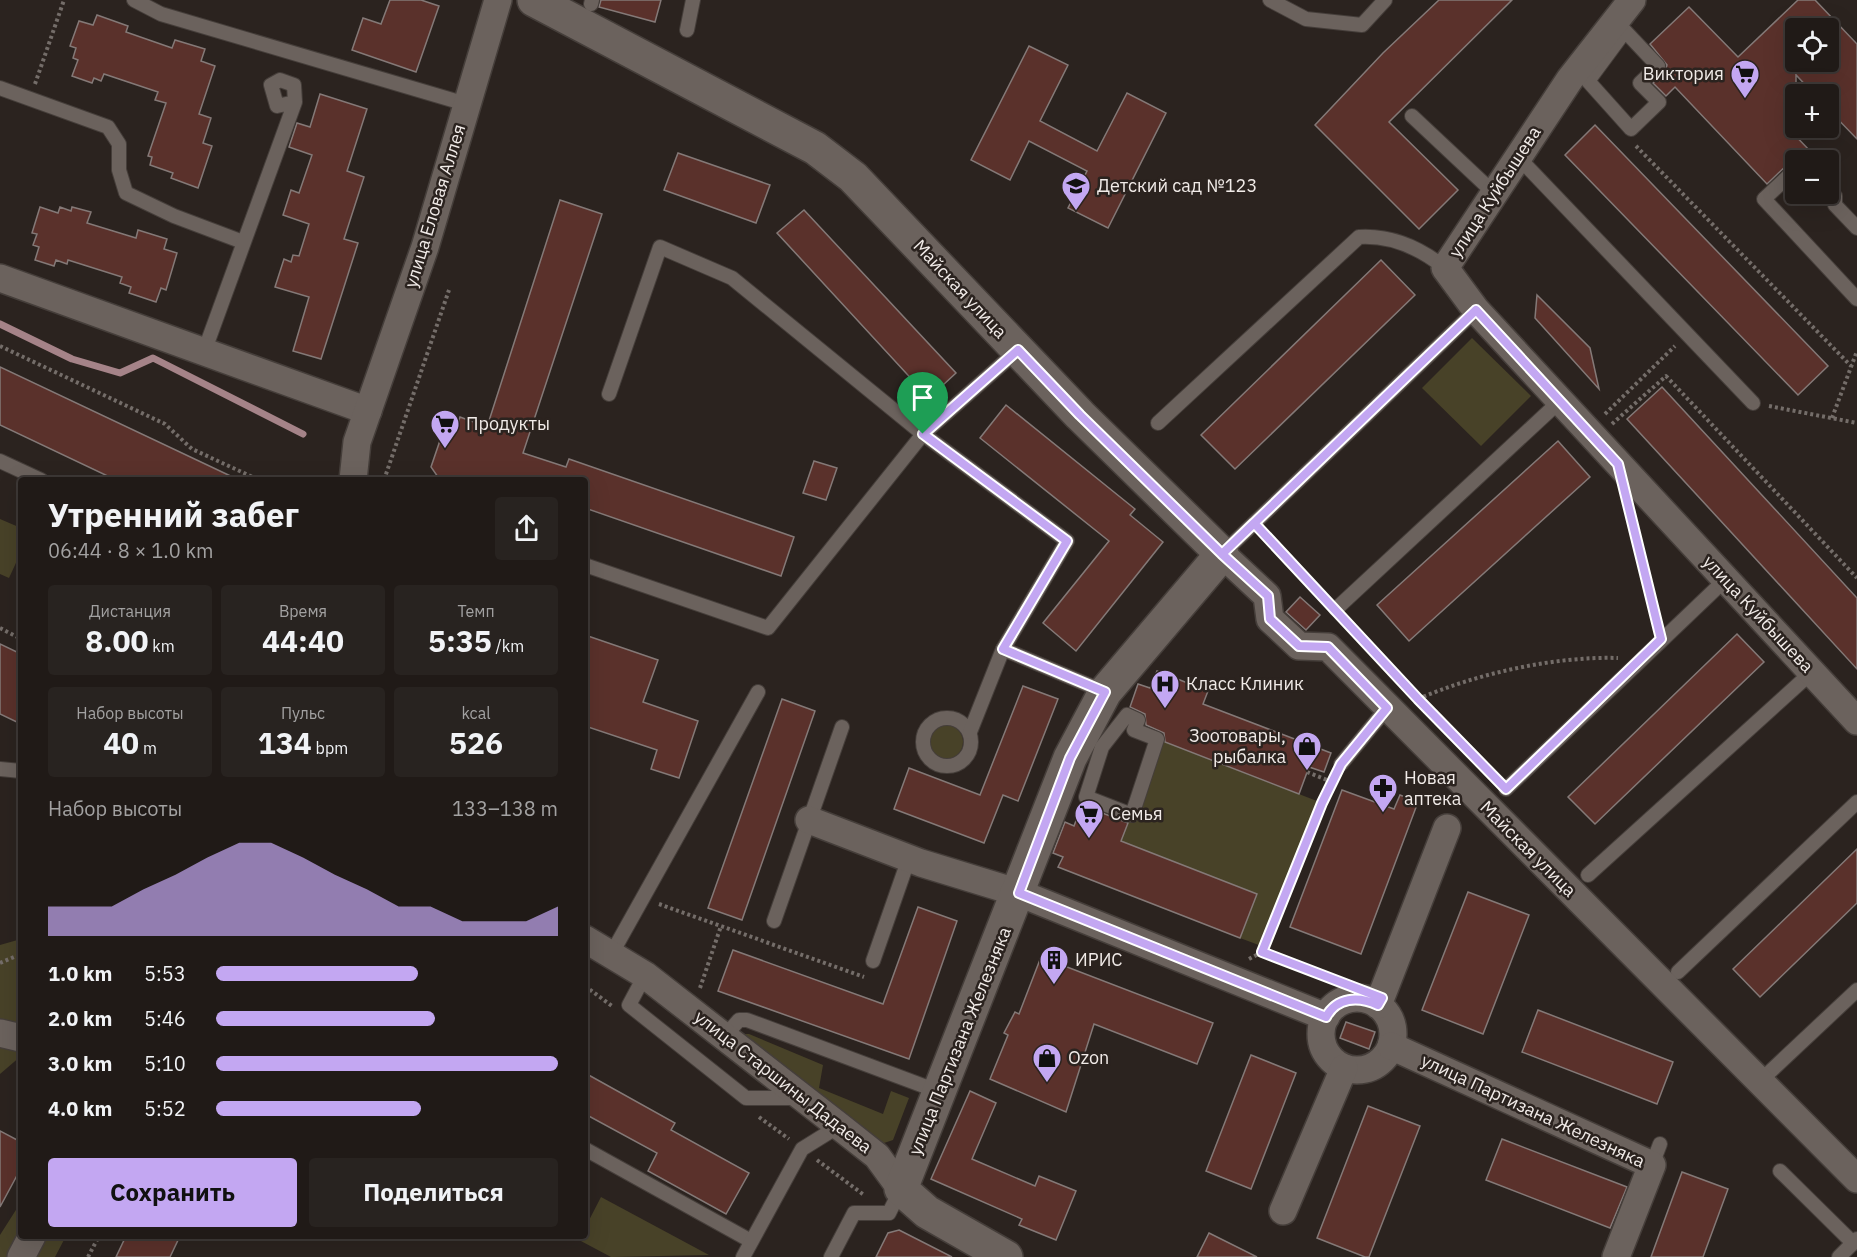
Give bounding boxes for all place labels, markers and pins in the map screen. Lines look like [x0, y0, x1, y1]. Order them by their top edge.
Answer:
supermarket icon: Виктория [1729, 58, 1761, 100]
place label: Виктория [1643, 62, 1724, 85]
school or university icon: Детский сад №123 [1060, 170, 1092, 212]
place label: Детский сад №123 [1097, 174, 1257, 197]
pin [897, 372, 948, 434]
supermarket icon: Продукты [429, 408, 461, 450]
place label: Продукты [466, 412, 550, 435]
hospital icon: Класс Клиник [1149, 668, 1181, 710]
place label: Класс Клиник [1186, 672, 1304, 695]
place label: Зоотовары, рыбалка [1189, 724, 1286, 768]
shop icon: Зоотовары, рыбалка [1291, 730, 1323, 772]
place label: Новая аптека [1404, 766, 1462, 810]
pharmacy icon: Новая аптека [1367, 772, 1399, 814]
supermarket icon: Семья [1073, 798, 1105, 840]
place label: Семья [1110, 802, 1163, 825]
building icon: ИРИС [1038, 944, 1070, 986]
place label: ИРИС [1075, 948, 1123, 971]
shop icon: Ozon [1031, 1042, 1063, 1084]
place label: Ozon [1068, 1046, 1109, 1069]

